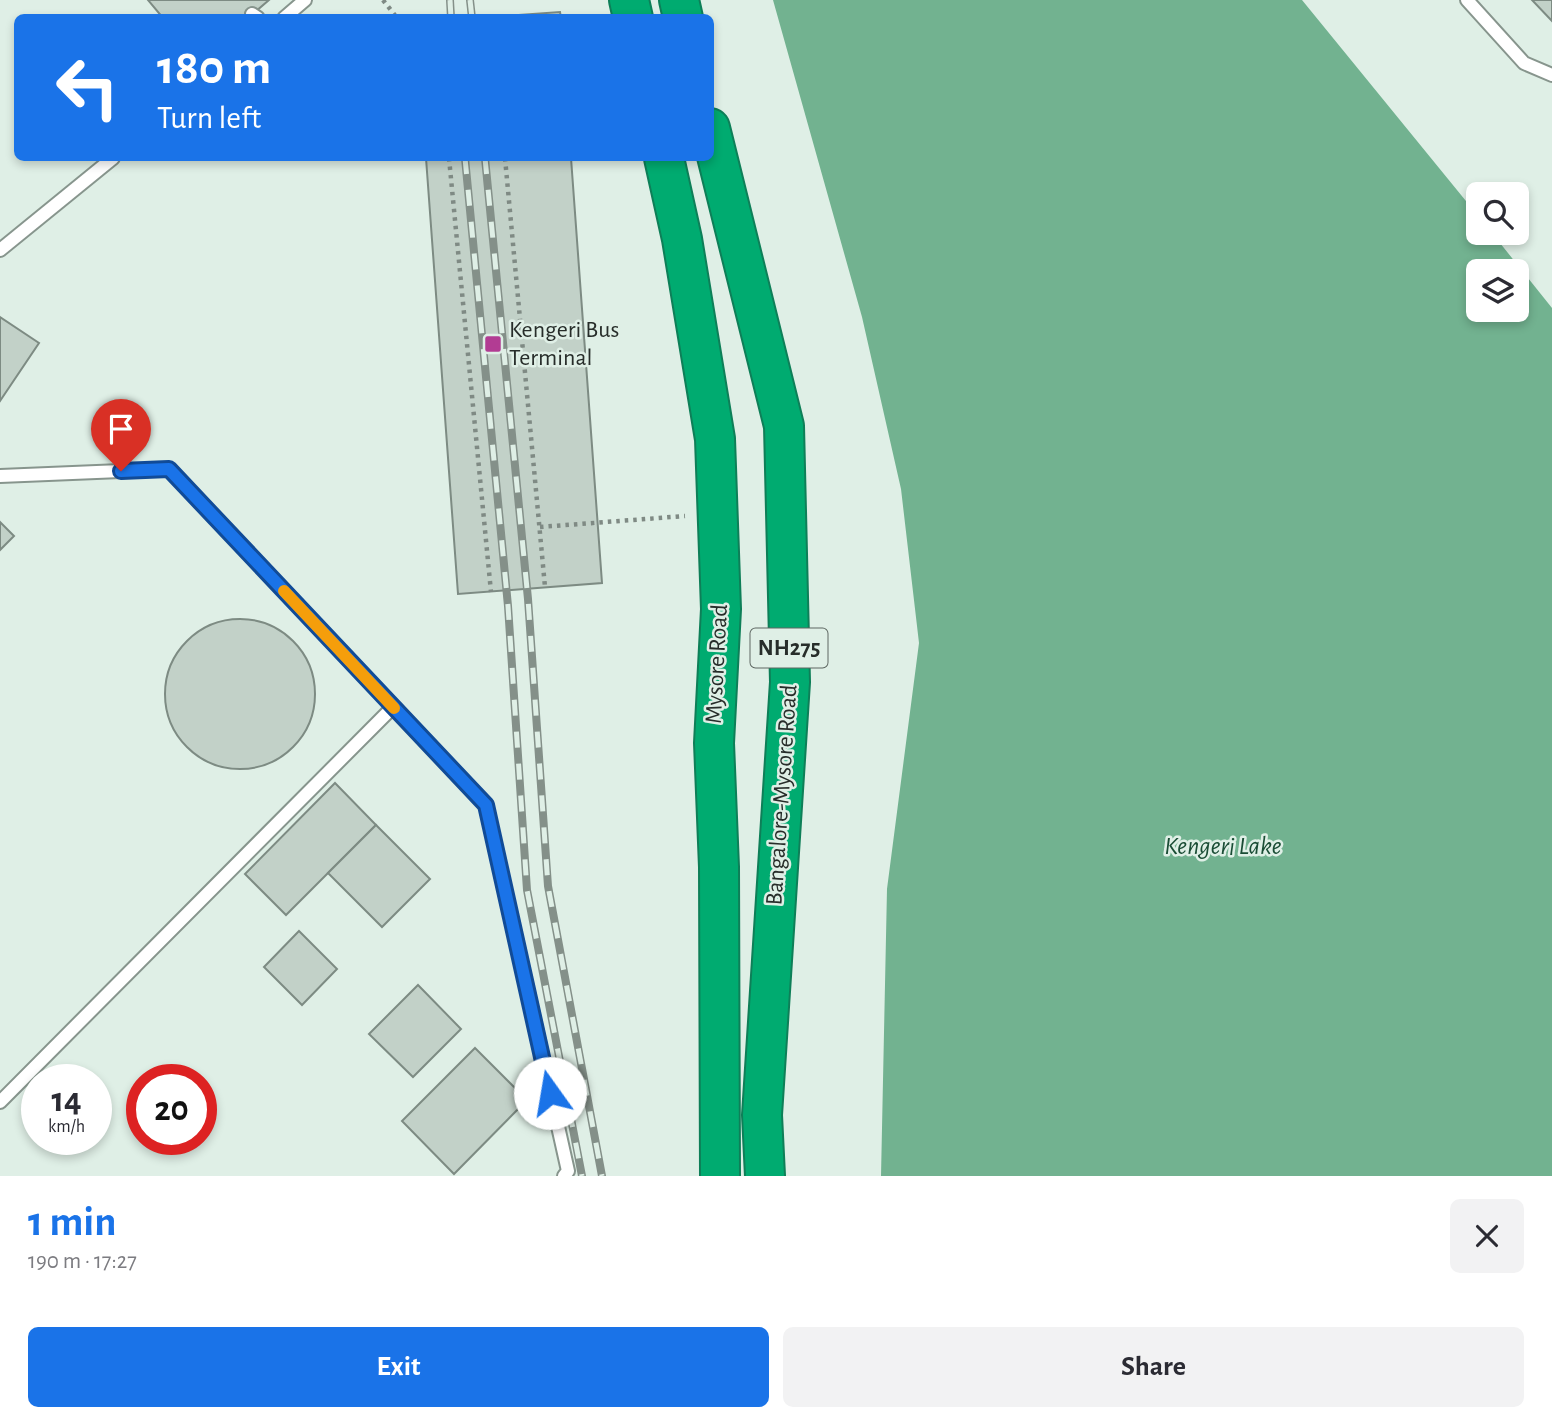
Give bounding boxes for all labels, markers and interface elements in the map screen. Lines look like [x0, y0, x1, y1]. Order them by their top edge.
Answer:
icon: left [42, 42, 133, 133]
text: 180 m [157, 44, 271, 93]
text: Turn left [157, 102, 261, 134]
map controls [1466, 182, 1529, 322]
button: search [1466, 182, 1529, 245]
button: layers [1466, 259, 1529, 322]
place label: Kengeri Bus Terminal [509, 318, 619, 370]
marker: Kengeri Bus Terminal [483, 334, 503, 354]
pin [91, 399, 151, 471]
icon: arrive [102, 410, 140, 448]
street label: Mysore Road [702, 604, 732, 724]
road number: NH275 [750, 628, 828, 668]
street label: Bangalore-Mysore Road [762, 684, 802, 906]
water label: Kengeri Lake [1164, 833, 1282, 859]
position arrow [513, 1056, 587, 1130]
speed limit sign: 20 [126, 1064, 217, 1155]
text: 14 [51, 1083, 82, 1118]
text: km/h [48, 1118, 85, 1136]
button: close [1450, 1199, 1524, 1273]
text: 1 min [28, 1201, 117, 1243]
text: 190 m · 17:27 [28, 1250, 137, 1273]
button: Exit [28, 1327, 769, 1407]
button: Share [783, 1327, 1524, 1407]

